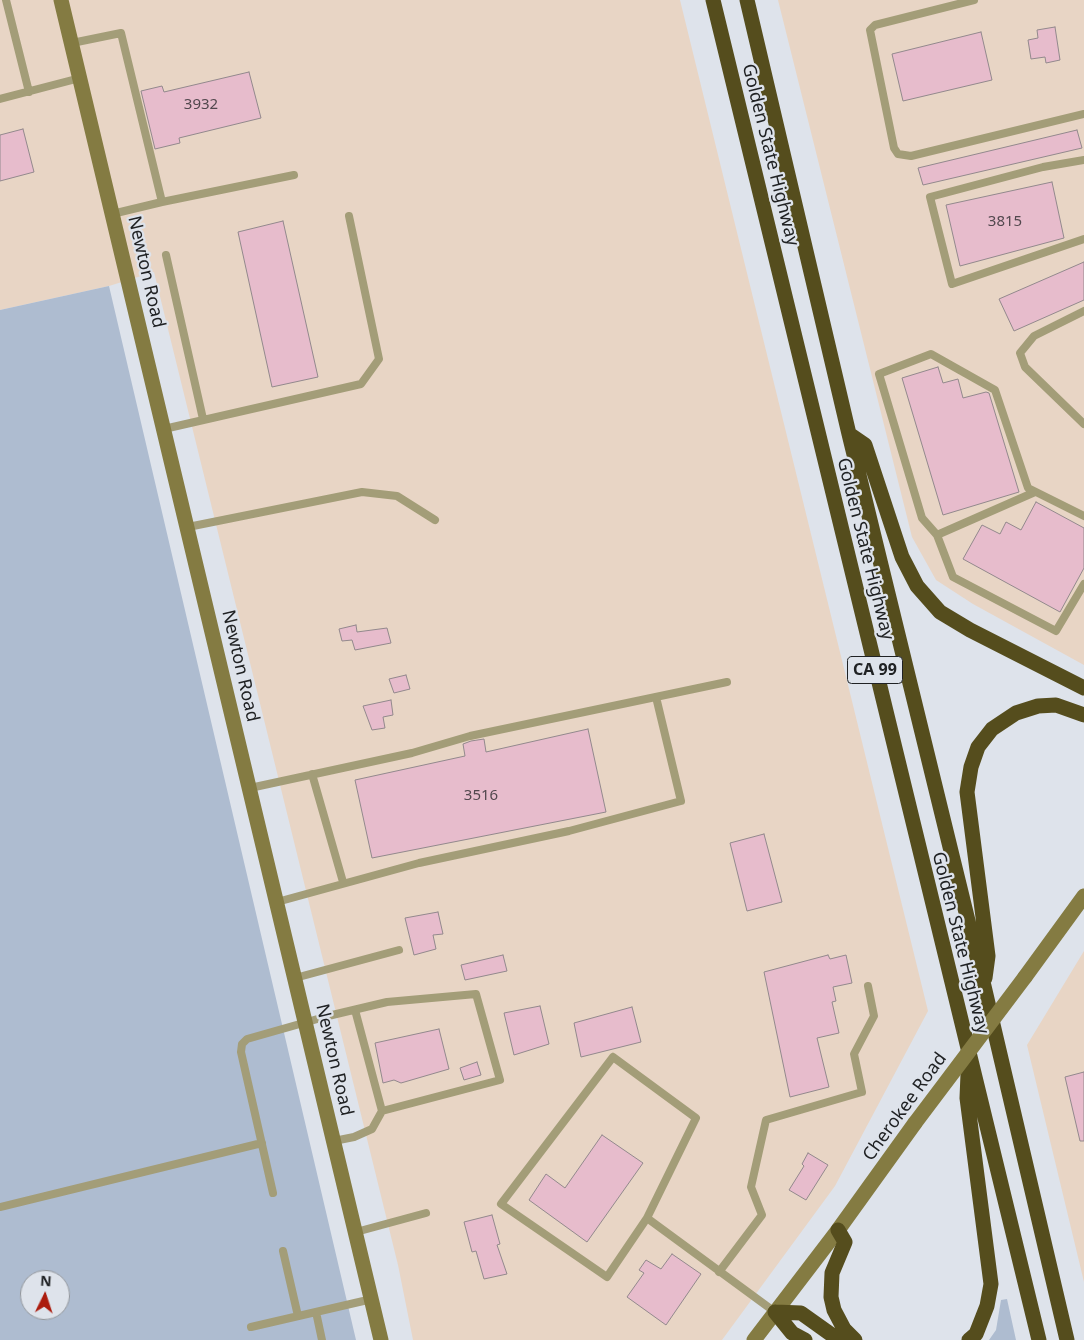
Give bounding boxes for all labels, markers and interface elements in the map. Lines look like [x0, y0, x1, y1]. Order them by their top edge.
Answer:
street label: Golden State Highway [737, 62, 803, 248]
house number: 3932 [184, 96, 218, 114]
house number: 3815 [988, 213, 1022, 231]
street label: Newton Road [123, 214, 169, 330]
street label: Golden State Highway [832, 456, 898, 642]
street label: Newton Road [217, 608, 263, 724]
road number: CA 99 [848, 656, 902, 684]
house number: 3516 [464, 787, 498, 805]
street label: Golden State Highway [927, 850, 993, 1036]
street label: Newton Road [311, 1002, 357, 1118]
street label: Cherokee Road [859, 1049, 951, 1165]
north arrow [20, 1270, 70, 1320]
text: N [40, 1271, 52, 1290]

